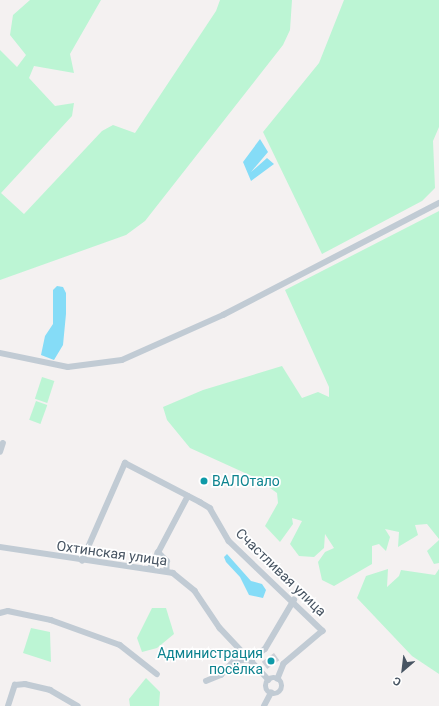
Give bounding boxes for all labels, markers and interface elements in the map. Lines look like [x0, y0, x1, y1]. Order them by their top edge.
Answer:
place label: ВАЛОтало [212, 473, 280, 489]
marker: ВАЛОтало [199, 476, 209, 486]
street label: Счастливая улица [232, 525, 330, 619]
street label: Охтинская улица [56, 537, 168, 569]
place label: Администрация посёлка [157, 645, 263, 678]
north arrow [383, 650, 423, 690]
marker: Администрация посёлка [266, 656, 276, 666]
text: С [391, 674, 403, 688]

